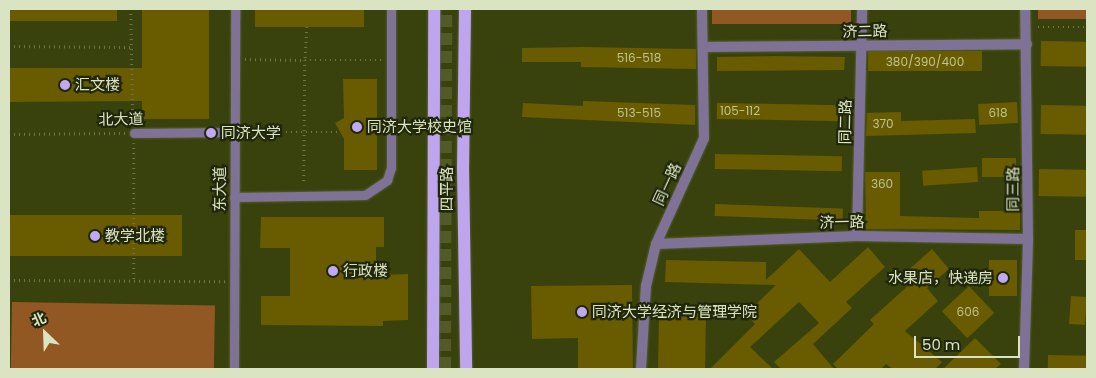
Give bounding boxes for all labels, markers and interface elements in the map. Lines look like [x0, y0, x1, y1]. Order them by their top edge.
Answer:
street label: 济二路 [842, 22, 888, 40]
house number: 516-518 [617, 51, 661, 65]
house number: 380/390/400 [886, 55, 964, 69]
place label: 汇文楼 [75, 76, 120, 94]
marker: 汇文楼 [59, 79, 71, 91]
street label: 同二路 [836, 99, 854, 145]
house number: 105-112 [720, 104, 760, 118]
house number: 513-515 [617, 106, 661, 120]
house number: 618 [988, 106, 1008, 120]
street label: 北大道 [98, 110, 144, 128]
house number: 370 [872, 117, 894, 131]
place label: 同济大学校史馆 [367, 118, 472, 136]
marker: 同济大学校史馆 [351, 121, 363, 133]
place label: 同济大学 [221, 124, 281, 142]
marker: 同济大学 [205, 127, 217, 139]
street label: 同一路 [649, 160, 685, 208]
street label: 东大道 [211, 167, 229, 211]
street label: 四平路 [438, 167, 456, 211]
street label: 同三路 [1004, 167, 1022, 211]
house number: 360 [871, 177, 893, 191]
street label: 济一路 [819, 213, 865, 231]
place label: 教学北楼 [105, 227, 165, 245]
marker: 教学北楼 [89, 230, 101, 242]
place label: 行政楼 [343, 262, 388, 280]
marker: 行政楼 [327, 265, 339, 277]
place label: 水果店，快递房 [888, 269, 993, 287]
marker: 水果店，快递房 [997, 272, 1009, 284]
place label: 同济大学经济与管理学院 [592, 303, 757, 321]
house number: 606 [957, 305, 979, 319]
marker: 同济大学经济与管理学院 [576, 306, 588, 318]
text: 北 [28, 307, 49, 331]
north arrow [20, 308, 70, 358]
scale bar [916, 326, 1022, 358]
text: 50 m [922, 334, 960, 355]

